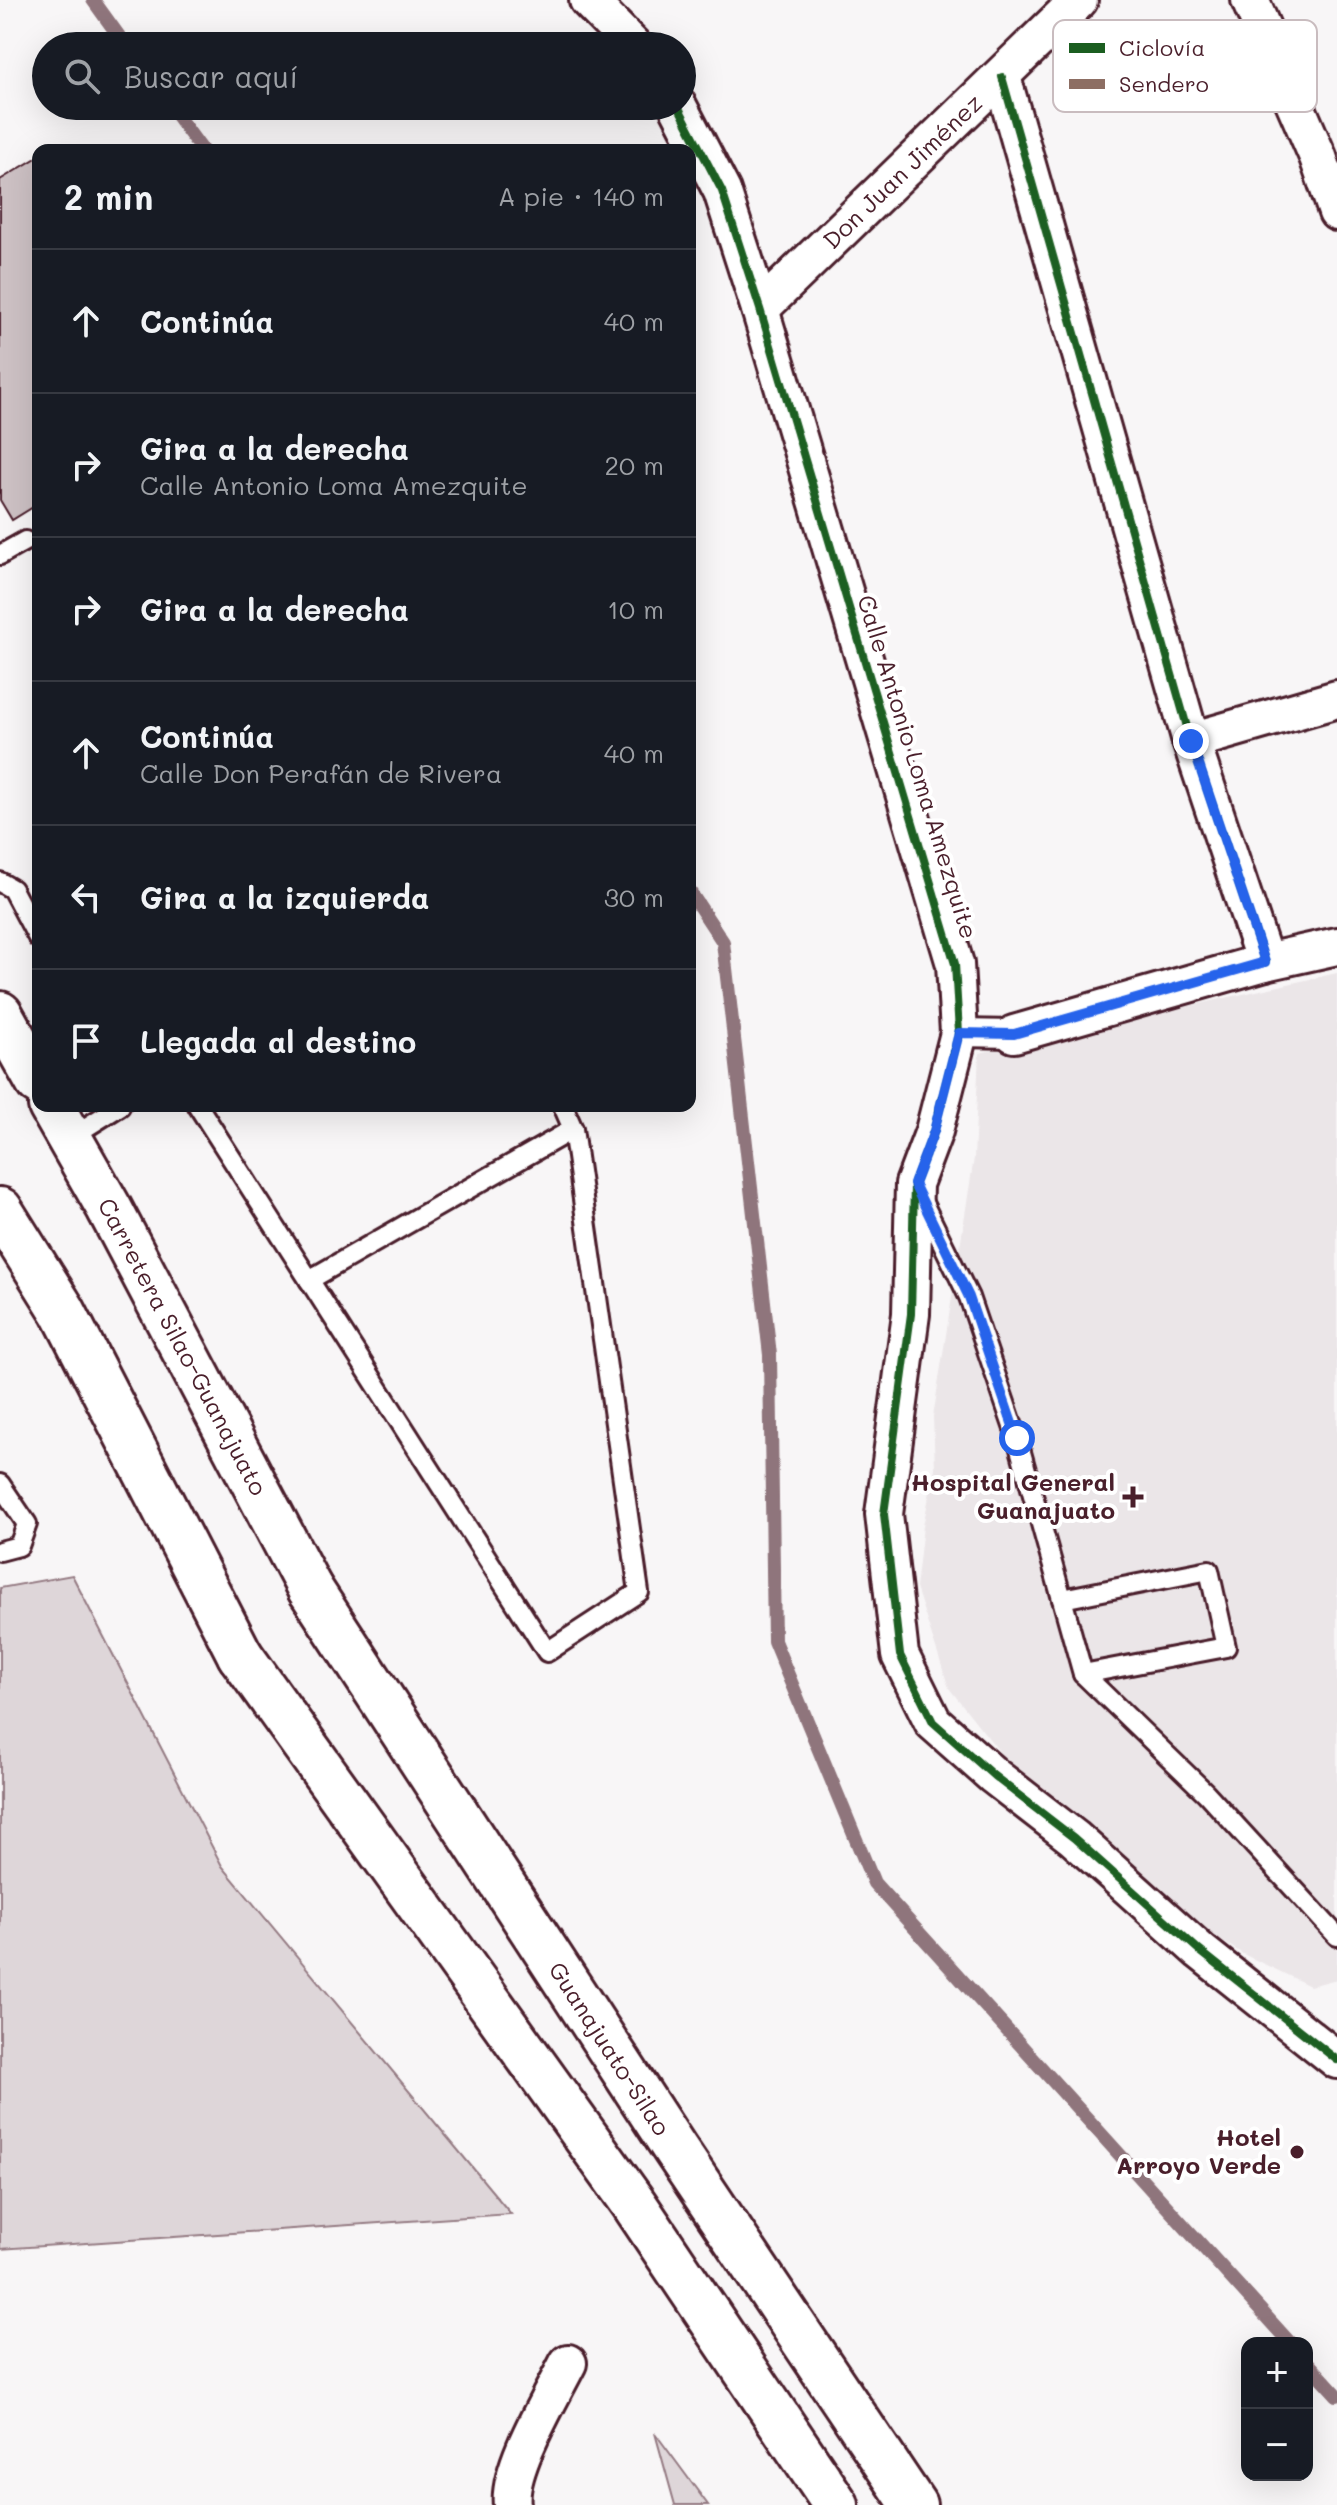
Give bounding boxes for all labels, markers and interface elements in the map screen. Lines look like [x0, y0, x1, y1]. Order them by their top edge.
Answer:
legend [1053, 20, 1317, 112]
search box [32, 32, 696, 120]
text: Ciclovía [1119, 33, 1205, 62]
icon: search [60, 54, 104, 98]
text: Buscar aquí [124, 56, 298, 96]
text: Sendero [1119, 69, 1209, 98]
street label: Don Juan Jiménez [816, 87, 988, 255]
text: 2 min [64, 174, 153, 219]
text: A pie · 140 m [498, 179, 664, 213]
icon: ahead [64, 299, 108, 343]
text: Continúa [140, 301, 274, 341]
text: 40 m [604, 304, 664, 338]
text: Gira a la derecha [140, 428, 409, 468]
icon: right [64, 443, 108, 487]
text: 20 m [604, 448, 664, 482]
text: Calle Antonio Loma Amezquite [140, 468, 528, 502]
icon: right [64, 587, 108, 631]
text: Gira a la derecha [140, 589, 409, 629]
street label: Calle Antonio Loma Amezquite [851, 591, 986, 942]
text: 10 m [607, 592, 664, 626]
text: Continúa [140, 716, 274, 756]
route end [1173, 723, 1209, 759]
icon: ahead [64, 731, 108, 775]
text: 40 m [604, 736, 664, 770]
text: Calle Don Perafán de Rivera [140, 756, 502, 790]
icon: left [64, 875, 108, 919]
text: Gira a la izquierda [140, 877, 429, 917]
text: 30 m [604, 880, 664, 914]
icon: arrive [64, 1019, 108, 1063]
text: Llegada al destino [140, 1021, 416, 1061]
street label: Carretera Silao-Guanajuato [92, 1192, 275, 1500]
route start [999, 1420, 1035, 1456]
place label: Hospital General Guanajuato [911, 1466, 1115, 1525]
marker: Hospital General Guanajuato [1122, 1486, 1144, 1508]
street label: Guanajuato-Silao [542, 1955, 678, 2141]
place label: Hotel Arroyo Verde [1116, 2121, 1281, 2180]
marker: Hotel Arroyo Verde [1288, 2143, 1306, 2161]
map controls [1241, 2337, 1313, 2481]
button: + [1241, 2337, 1313, 2409]
button: − [1241, 2409, 1313, 2481]

